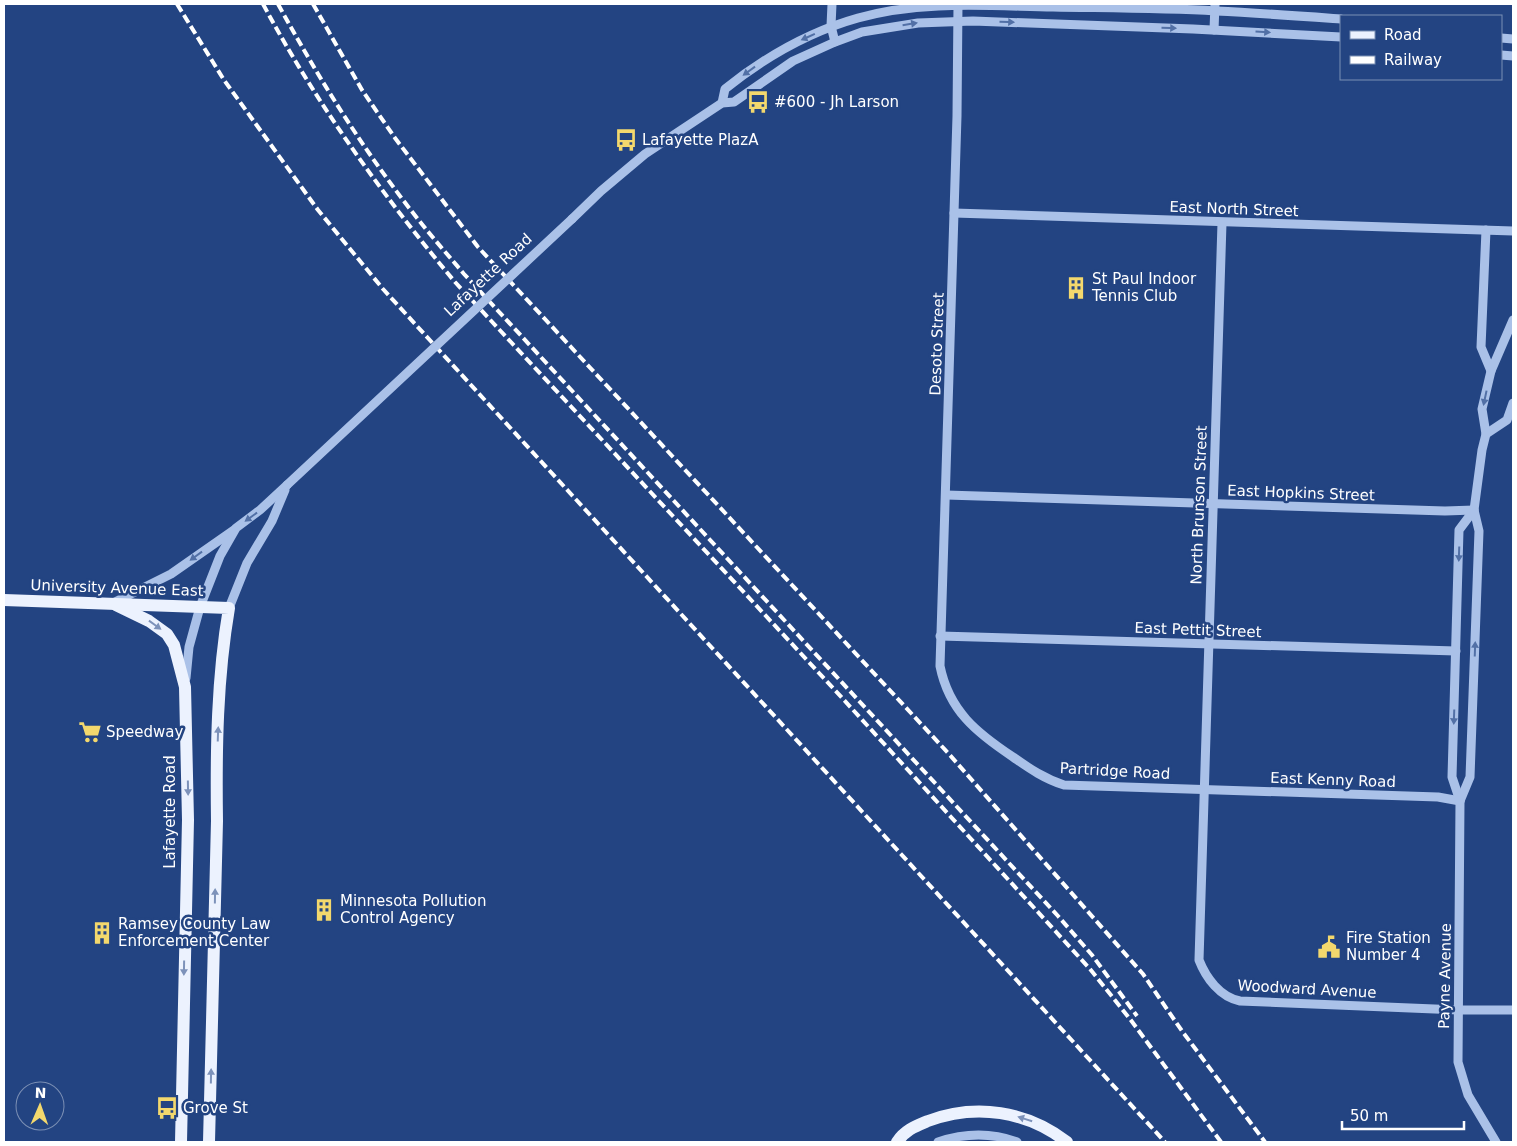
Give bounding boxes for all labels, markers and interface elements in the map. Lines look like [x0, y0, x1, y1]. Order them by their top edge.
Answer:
legend [1340, 15, 1502, 80]
one-way arrow [999, 19, 1015, 27]
one-way arrow [902, 20, 918, 28]
one-way arrow [1161, 24, 1177, 32]
text: Road [1384, 26, 1422, 44]
one-way arrow [1255, 28, 1271, 36]
one-way arrow [801, 33, 815, 41]
text: Railway [1384, 51, 1442, 69]
one-way arrow [742, 66, 755, 76]
bus stop icon: #600 - Jh Larson [745, 89, 771, 115]
place label: #600 - Jh Larson [774, 93, 899, 111]
bus stop icon: Lafayette PlazA [613, 127, 639, 153]
place label: Lafayette PlazA [642, 131, 759, 149]
street label: East North Street [1169, 198, 1299, 220]
street label: Lafayette Road [440, 230, 536, 320]
place label: St Paul Indoor Tennis Club [1091, 270, 1197, 305]
building icon: St Paul Indoor Tennis Club [1063, 275, 1089, 301]
street label: Desoto Street [926, 292, 948, 396]
one-way arrow [1481, 390, 1489, 406]
street label: North Brunson Street [1187, 425, 1211, 585]
street label: East Hopkins Street [1227, 481, 1375, 505]
one-way arrow [244, 512, 258, 522]
one-way arrow [1454, 546, 1462, 562]
one-way arrow [189, 551, 203, 561]
street label: University Avenue East [30, 576, 204, 600]
street label: East Pettit Street [1134, 619, 1262, 641]
one-way arrow [148, 620, 161, 631]
one-way arrow [1471, 641, 1479, 657]
one-way arrow [1450, 709, 1458, 725]
supermarket icon: Speedway [77, 719, 103, 745]
place label: Speedway [106, 723, 183, 741]
one-way arrow [214, 725, 222, 741]
street label: Lafayette Road [161, 755, 179, 869]
street label: Partridge Road [1059, 759, 1171, 783]
street label: East Kenny Road [1270, 769, 1396, 791]
one-way arrow [184, 780, 192, 796]
one-way arrow [211, 888, 219, 904]
place label: Minnesota Pollution Control Agency [340, 892, 486, 927]
building icon: Minnesota Pollution Control Agency [311, 897, 337, 923]
place label: Ramsey County Law Enforcement Center [118, 915, 271, 950]
building icon: Ramsey County Law Enforcement Center [89, 920, 115, 946]
street label: Payne Avenue [1435, 923, 1455, 1029]
place label: Fire Station Number 4 [1346, 929, 1431, 964]
public building icon: Fire Station Number 4 [1316, 934, 1342, 960]
one-way arrow [180, 960, 188, 976]
street label: Woodward Avenue [1237, 976, 1377, 1002]
one-way arrow [207, 1068, 215, 1084]
north arrow [15, 1081, 65, 1131]
text: N [34, 1085, 47, 1101]
bus stop icon: Grove St [154, 1095, 180, 1121]
scale bar [1342, 1098, 1464, 1130]
place label: Grove St [183, 1099, 248, 1117]
text: 50 m [1350, 1107, 1388, 1125]
one-way arrow [1017, 1115, 1032, 1123]

